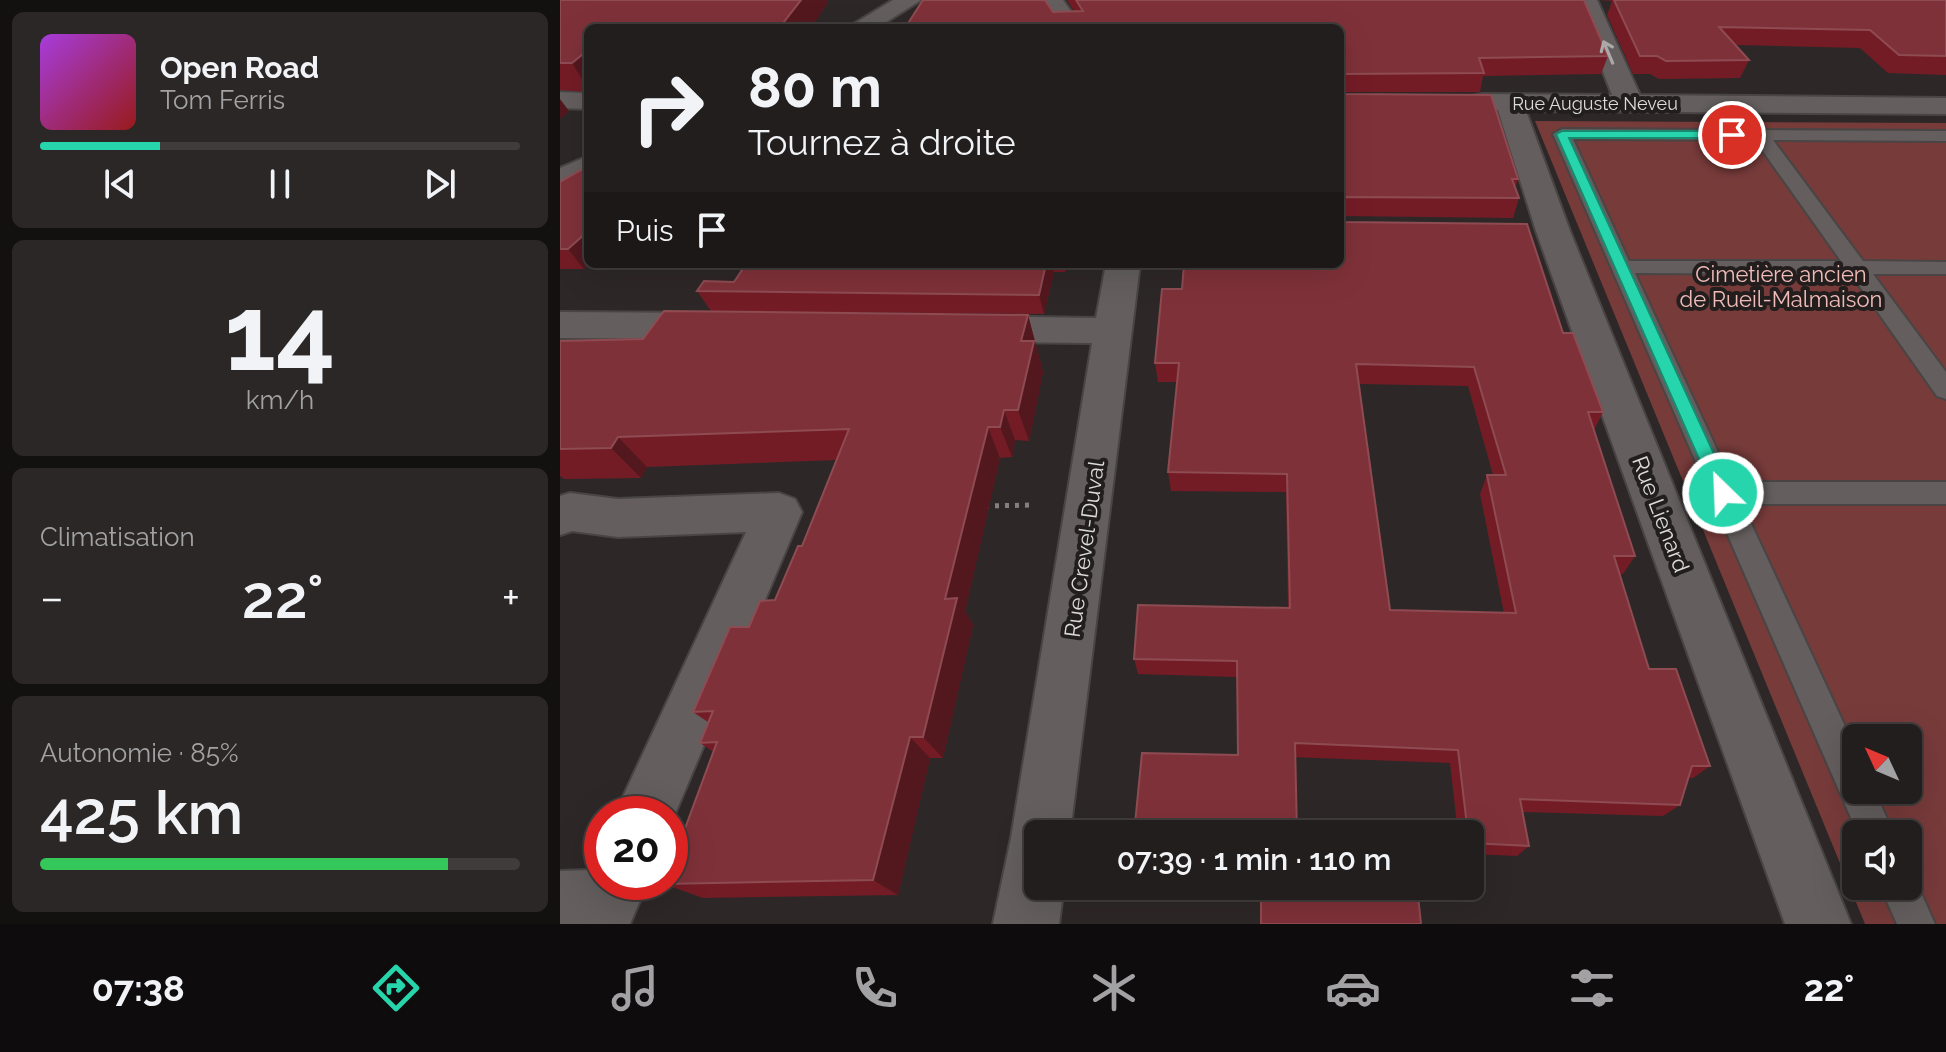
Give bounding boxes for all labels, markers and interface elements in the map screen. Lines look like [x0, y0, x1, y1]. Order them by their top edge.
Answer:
one-way arrow [1600, 40, 1615, 65]
text: Open Road [160, 50, 319, 85]
text: 80 m [748, 54, 882, 120]
icon: right [616, 56, 720, 160]
text: Tom Ferris [160, 85, 285, 115]
street label: Rue Auguste Neveu [1512, 93, 1678, 114]
pin [1698, 101, 1766, 169]
icon: arrive [1710, 113, 1754, 157]
text: Tournez à droite [748, 121, 1016, 163]
icon: previous [98, 162, 142, 206]
icon: pause [258, 162, 302, 206]
icon: next [418, 162, 462, 206]
icon: arrive [690, 208, 734, 252]
text: Puis [616, 213, 674, 248]
park label: Cimetière ancien de Rueil-Malmaison [1680, 261, 1882, 312]
text: 14 [225, 272, 335, 394]
text: km/h [246, 385, 314, 415]
position arrow [1681, 451, 1765, 535]
street label: Rue Lienard [1627, 452, 1695, 576]
street label: Rue Crevel-Duval [1059, 459, 1109, 639]
text: Climatisation [40, 522, 195, 552]
text: 22° [242, 562, 324, 632]
text: − [40, 572, 64, 623]
text: + [502, 572, 520, 623]
north arrow [1842, 724, 1922, 804]
map controls [1842, 724, 1922, 900]
text: Autonomie · 85% [40, 738, 238, 768]
text: 425 km [40, 778, 243, 848]
speed limit sign: 20 [584, 796, 688, 900]
button: sound [1842, 820, 1922, 900]
text: 07:39 · 1 min · 110 m [1117, 842, 1391, 877]
icon: directions [368, 960, 424, 1016]
icon: music [607, 960, 663, 1016]
icon: phone [847, 960, 903, 1016]
icon: climate [1086, 960, 1142, 1016]
icon: car [1325, 960, 1381, 1016]
icon: filters [1564, 960, 1620, 1016]
text: 07:38 [92, 967, 185, 1009]
text: 22° [1804, 967, 1854, 1009]

